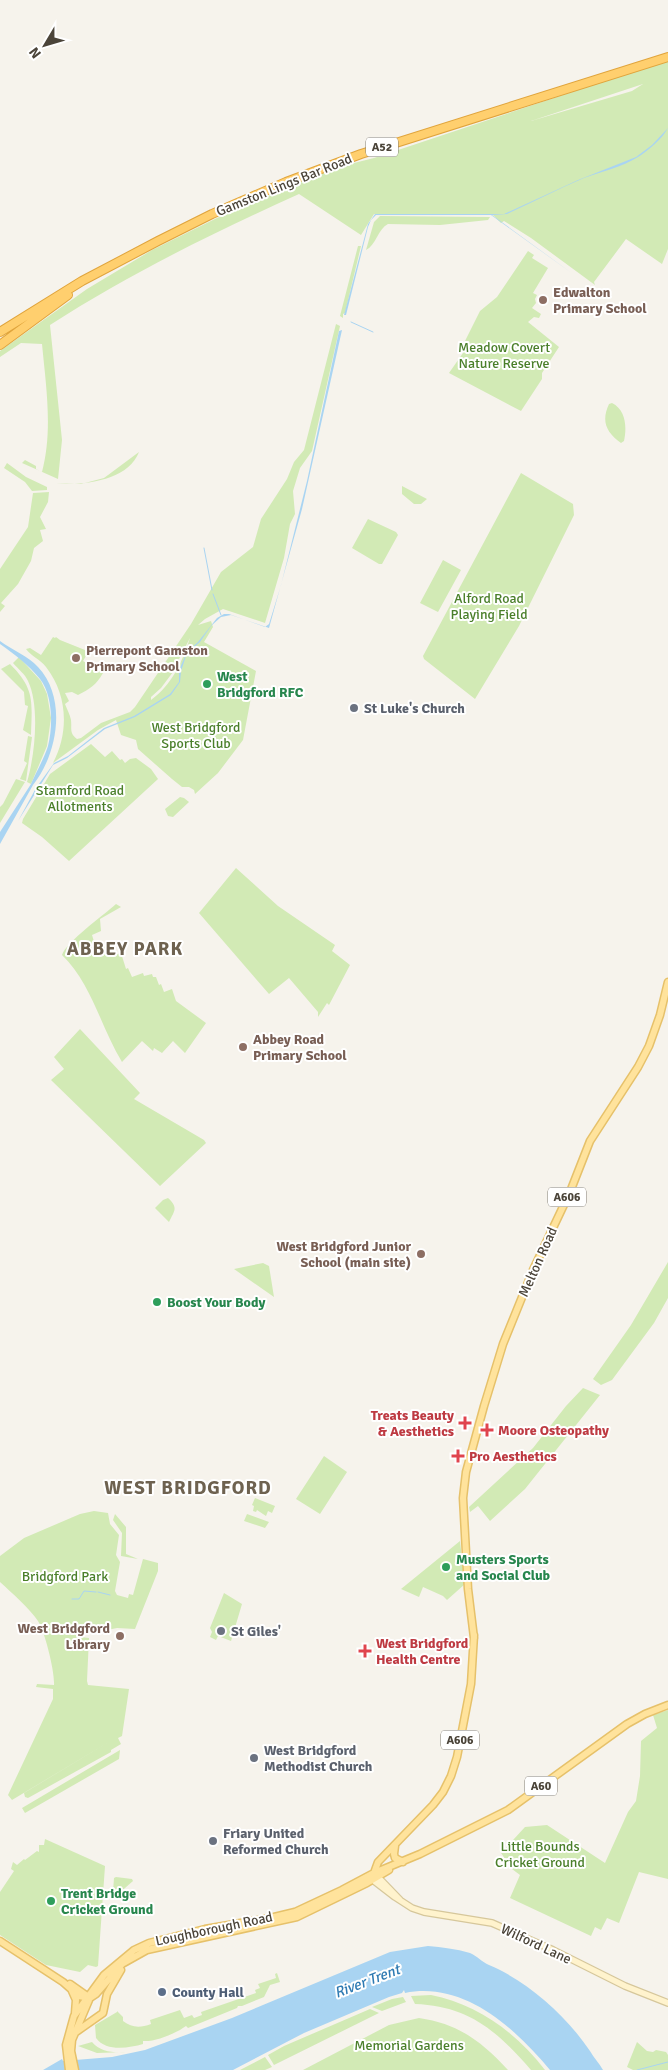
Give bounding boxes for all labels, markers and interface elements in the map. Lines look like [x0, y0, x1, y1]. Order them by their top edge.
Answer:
north arrow [20, 20, 70, 70]
text: N [25, 44, 45, 62]
road number: A52 [366, 138, 398, 156]
street label: Gamston Lings Bar Road [214, 150, 354, 220]
place label: Edwalton Primary School [553, 284, 647, 317]
marker: Edwalton Primary School [537, 294, 549, 306]
park label: Meadow Covert Nature Reserve [458, 339, 550, 372]
park label: Alford Road Playing Field [450, 590, 528, 623]
place label: Pierrepont Gamston Primary School [86, 642, 208, 675]
marker: Pierrepont Gamston Primary School [70, 652, 82, 664]
place label: West Bridgford RFC [217, 668, 304, 701]
marker: West Bridgford RFC [201, 678, 213, 690]
place label: St Luke's Church [364, 700, 465, 717]
marker: St Luke's Church [348, 702, 360, 714]
park label: West Bridgford Sports Club [151, 719, 241, 752]
park label: Stamford Road Allotments [36, 782, 124, 815]
district label: ABBEY PARK [67, 937, 183, 961]
place label: Abbey Road Primary School [253, 1031, 347, 1064]
marker: Abbey Road Primary School [237, 1041, 249, 1053]
road number: A606 [548, 1188, 586, 1206]
street label: Melton Road [515, 1224, 561, 1300]
place label: West Bridgford Junior School (main site) [277, 1238, 411, 1271]
marker: West Bridgford Junior School (main site) [415, 1248, 427, 1260]
place label: Boost Your Body [167, 1294, 265, 1311]
marker: Boost Your Body [151, 1296, 163, 1308]
place label: Treats Beauty & Aesthetics [371, 1407, 454, 1440]
marker: Treats Beauty & Aesthetics [458, 1416, 472, 1430]
place label: Moore Osteopathy [498, 1422, 609, 1439]
marker: Moore Osteopathy [480, 1423, 494, 1437]
place label: Pro Aesthetics [469, 1448, 557, 1465]
marker: Pro Aesthetics [451, 1449, 465, 1463]
district label: WEST BRIDGFORD [104, 1476, 272, 1500]
place label: Musters Sports and Social Club [456, 1551, 551, 1584]
marker: Musters Sports and Social Club [440, 1561, 452, 1573]
park label: Bridgford Park [22, 1568, 108, 1585]
place label: West Bridgford Library [18, 1620, 110, 1653]
place label: St Giles' [231, 1623, 281, 1640]
marker: St Giles' [215, 1625, 227, 1637]
marker: West Bridgford Library [114, 1630, 126, 1642]
place label: West Bridgford Health Centre [376, 1635, 469, 1668]
marker: West Bridgford Health Centre [358, 1644, 372, 1658]
road number: A606 [441, 1730, 479, 1750]
place label: West Bridgford Methodist Church [264, 1742, 373, 1775]
marker: West Bridgford Methodist Church [248, 1752, 260, 1764]
road number: A60 [525, 1776, 557, 1795]
place label: Friary United Reformed Church [223, 1825, 329, 1858]
marker: Friary United Reformed Church [207, 1835, 219, 1847]
park label: Little Bounds Cricket Ground [495, 1838, 585, 1871]
place label: Trent Bridge Cricket Ground [61, 1885, 154, 1918]
marker: Trent Bridge Cricket Ground [45, 1895, 57, 1907]
street label: Loughborough Road [154, 1908, 274, 1950]
street label: Wilford Lane [498, 1920, 574, 1968]
water label: River Trent [332, 1960, 404, 2002]
place label: County Hall [172, 1984, 245, 2001]
marker: County Hall [156, 1986, 168, 1998]
park label: Memorial Gardens [354, 2037, 464, 2054]

